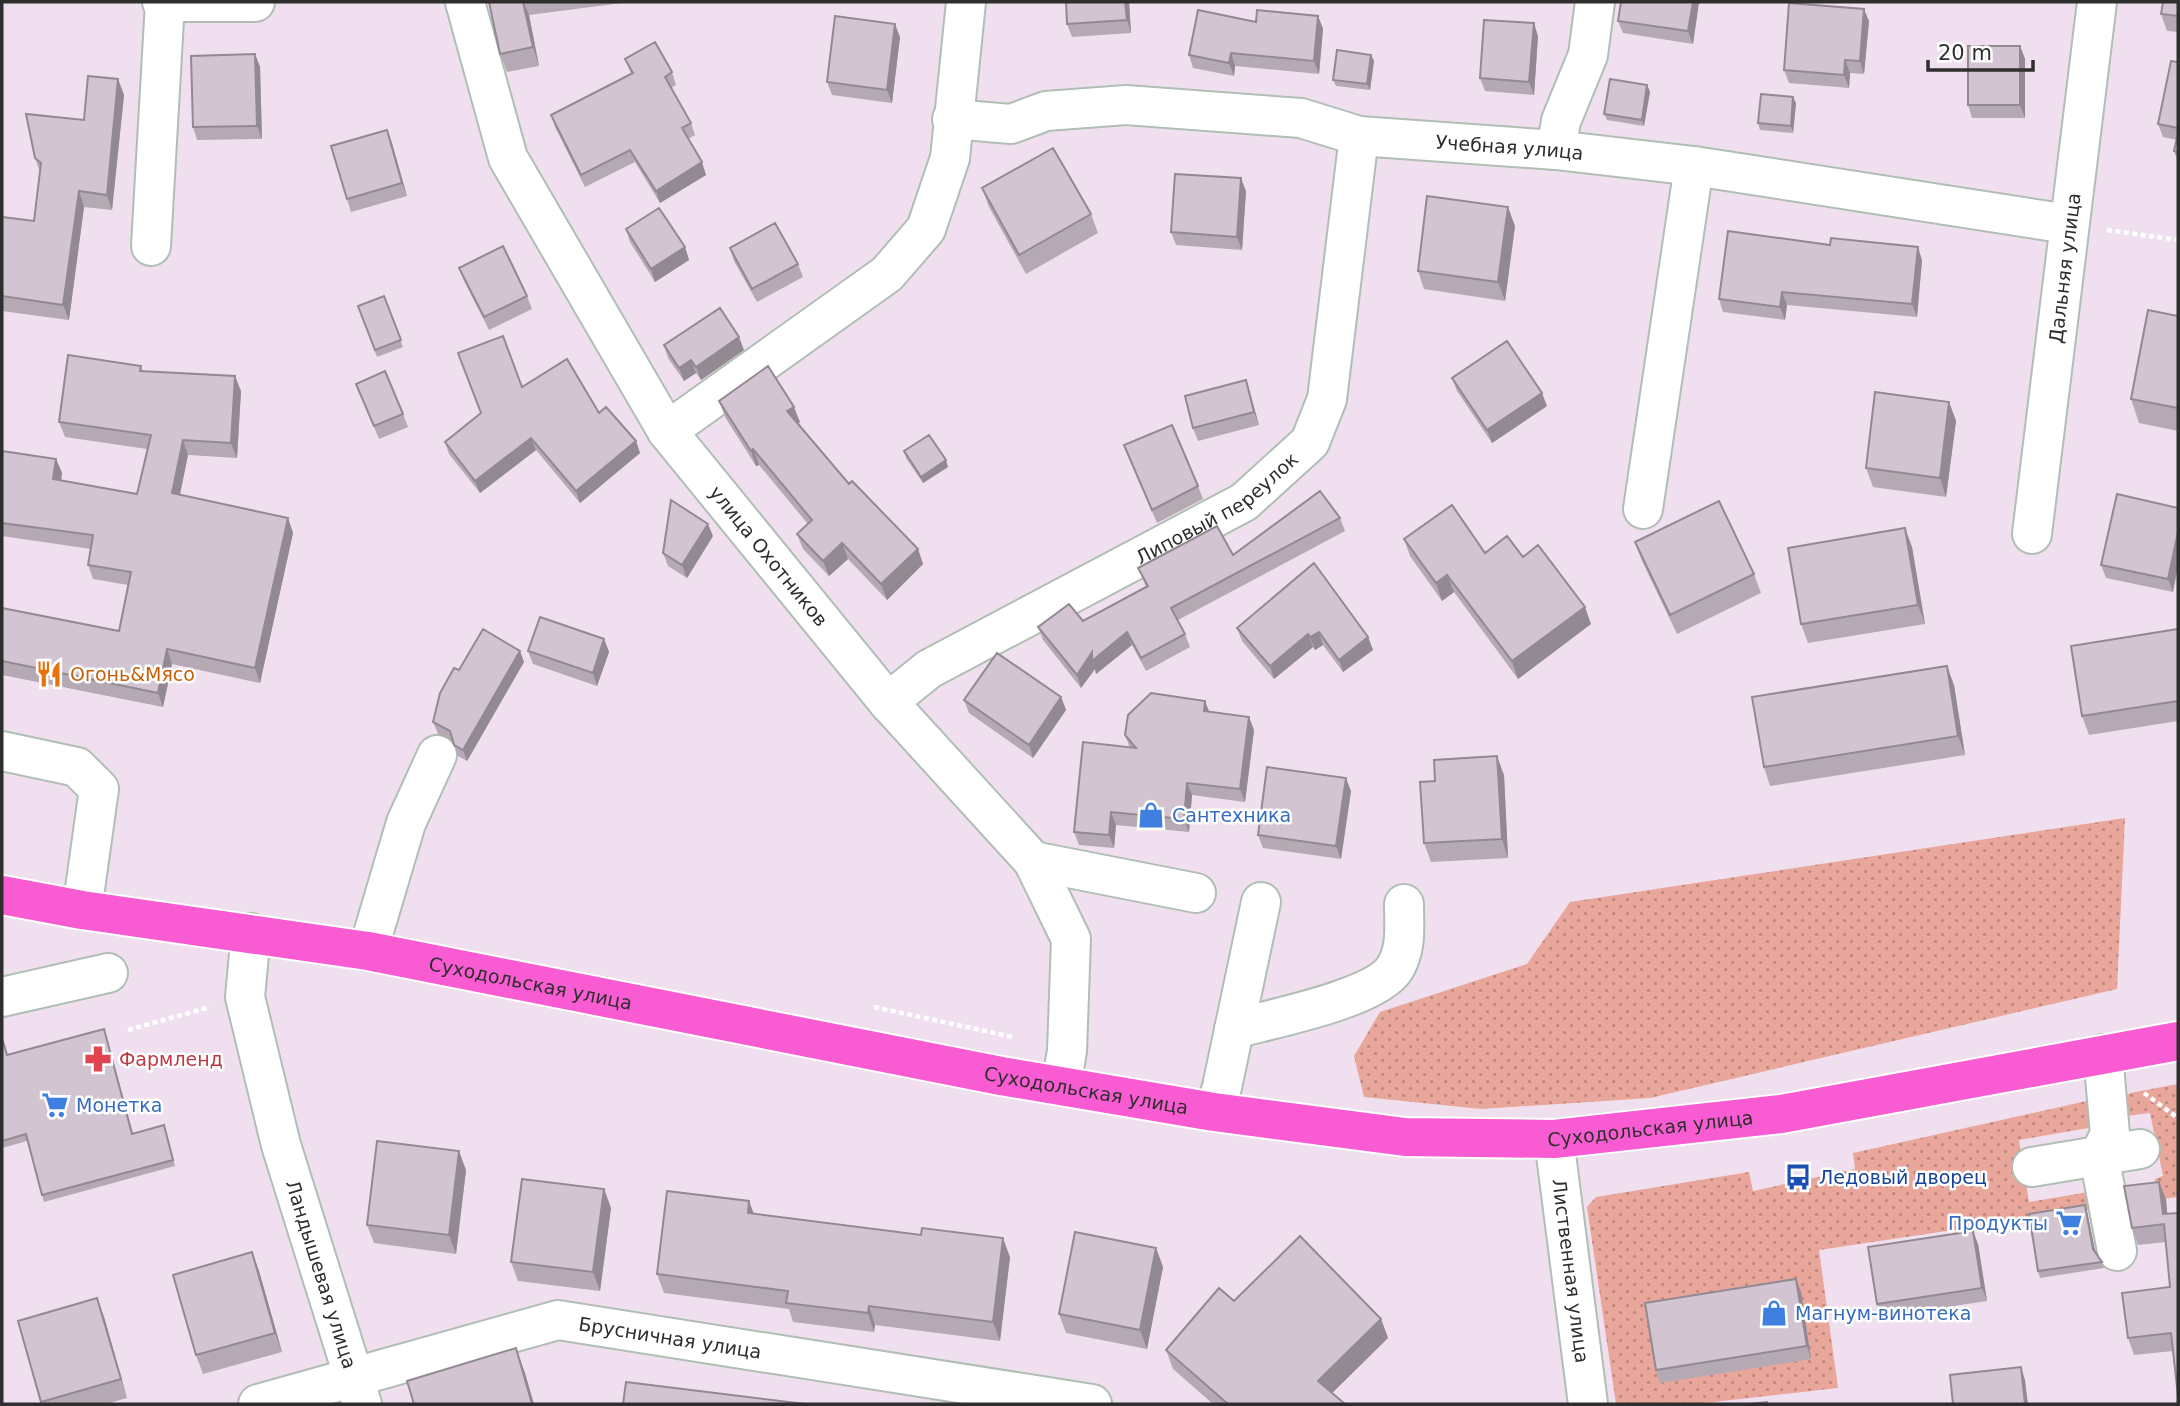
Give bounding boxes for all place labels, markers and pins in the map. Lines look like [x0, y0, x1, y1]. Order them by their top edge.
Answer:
restaurant icon: Огонь&Мясо [34, 659, 64, 689]
place label: Огонь&Мясо [70, 663, 195, 685]
shop icon: Сантехника [1136, 800, 1166, 830]
place label: Сантехника [1172, 804, 1291, 826]
pharmacy icon: Фармленд [83, 1044, 113, 1074]
place label: Фармленд [119, 1048, 223, 1070]
supermarket icon: Монетка [40, 1090, 70, 1120]
place label: Монетка [76, 1094, 162, 1116]
bus stop icon: Ледовый дворец [1783, 1162, 1813, 1192]
place label: Ледовый дворец [1819, 1166, 1987, 1188]
supermarket icon: Продукты [2054, 1208, 2084, 1238]
place label: Продукты [1948, 1212, 2048, 1234]
shop icon: Магнум-винотека [1759, 1298, 1789, 1328]
place label: Магнум-винотека [1795, 1302, 1971, 1324]

